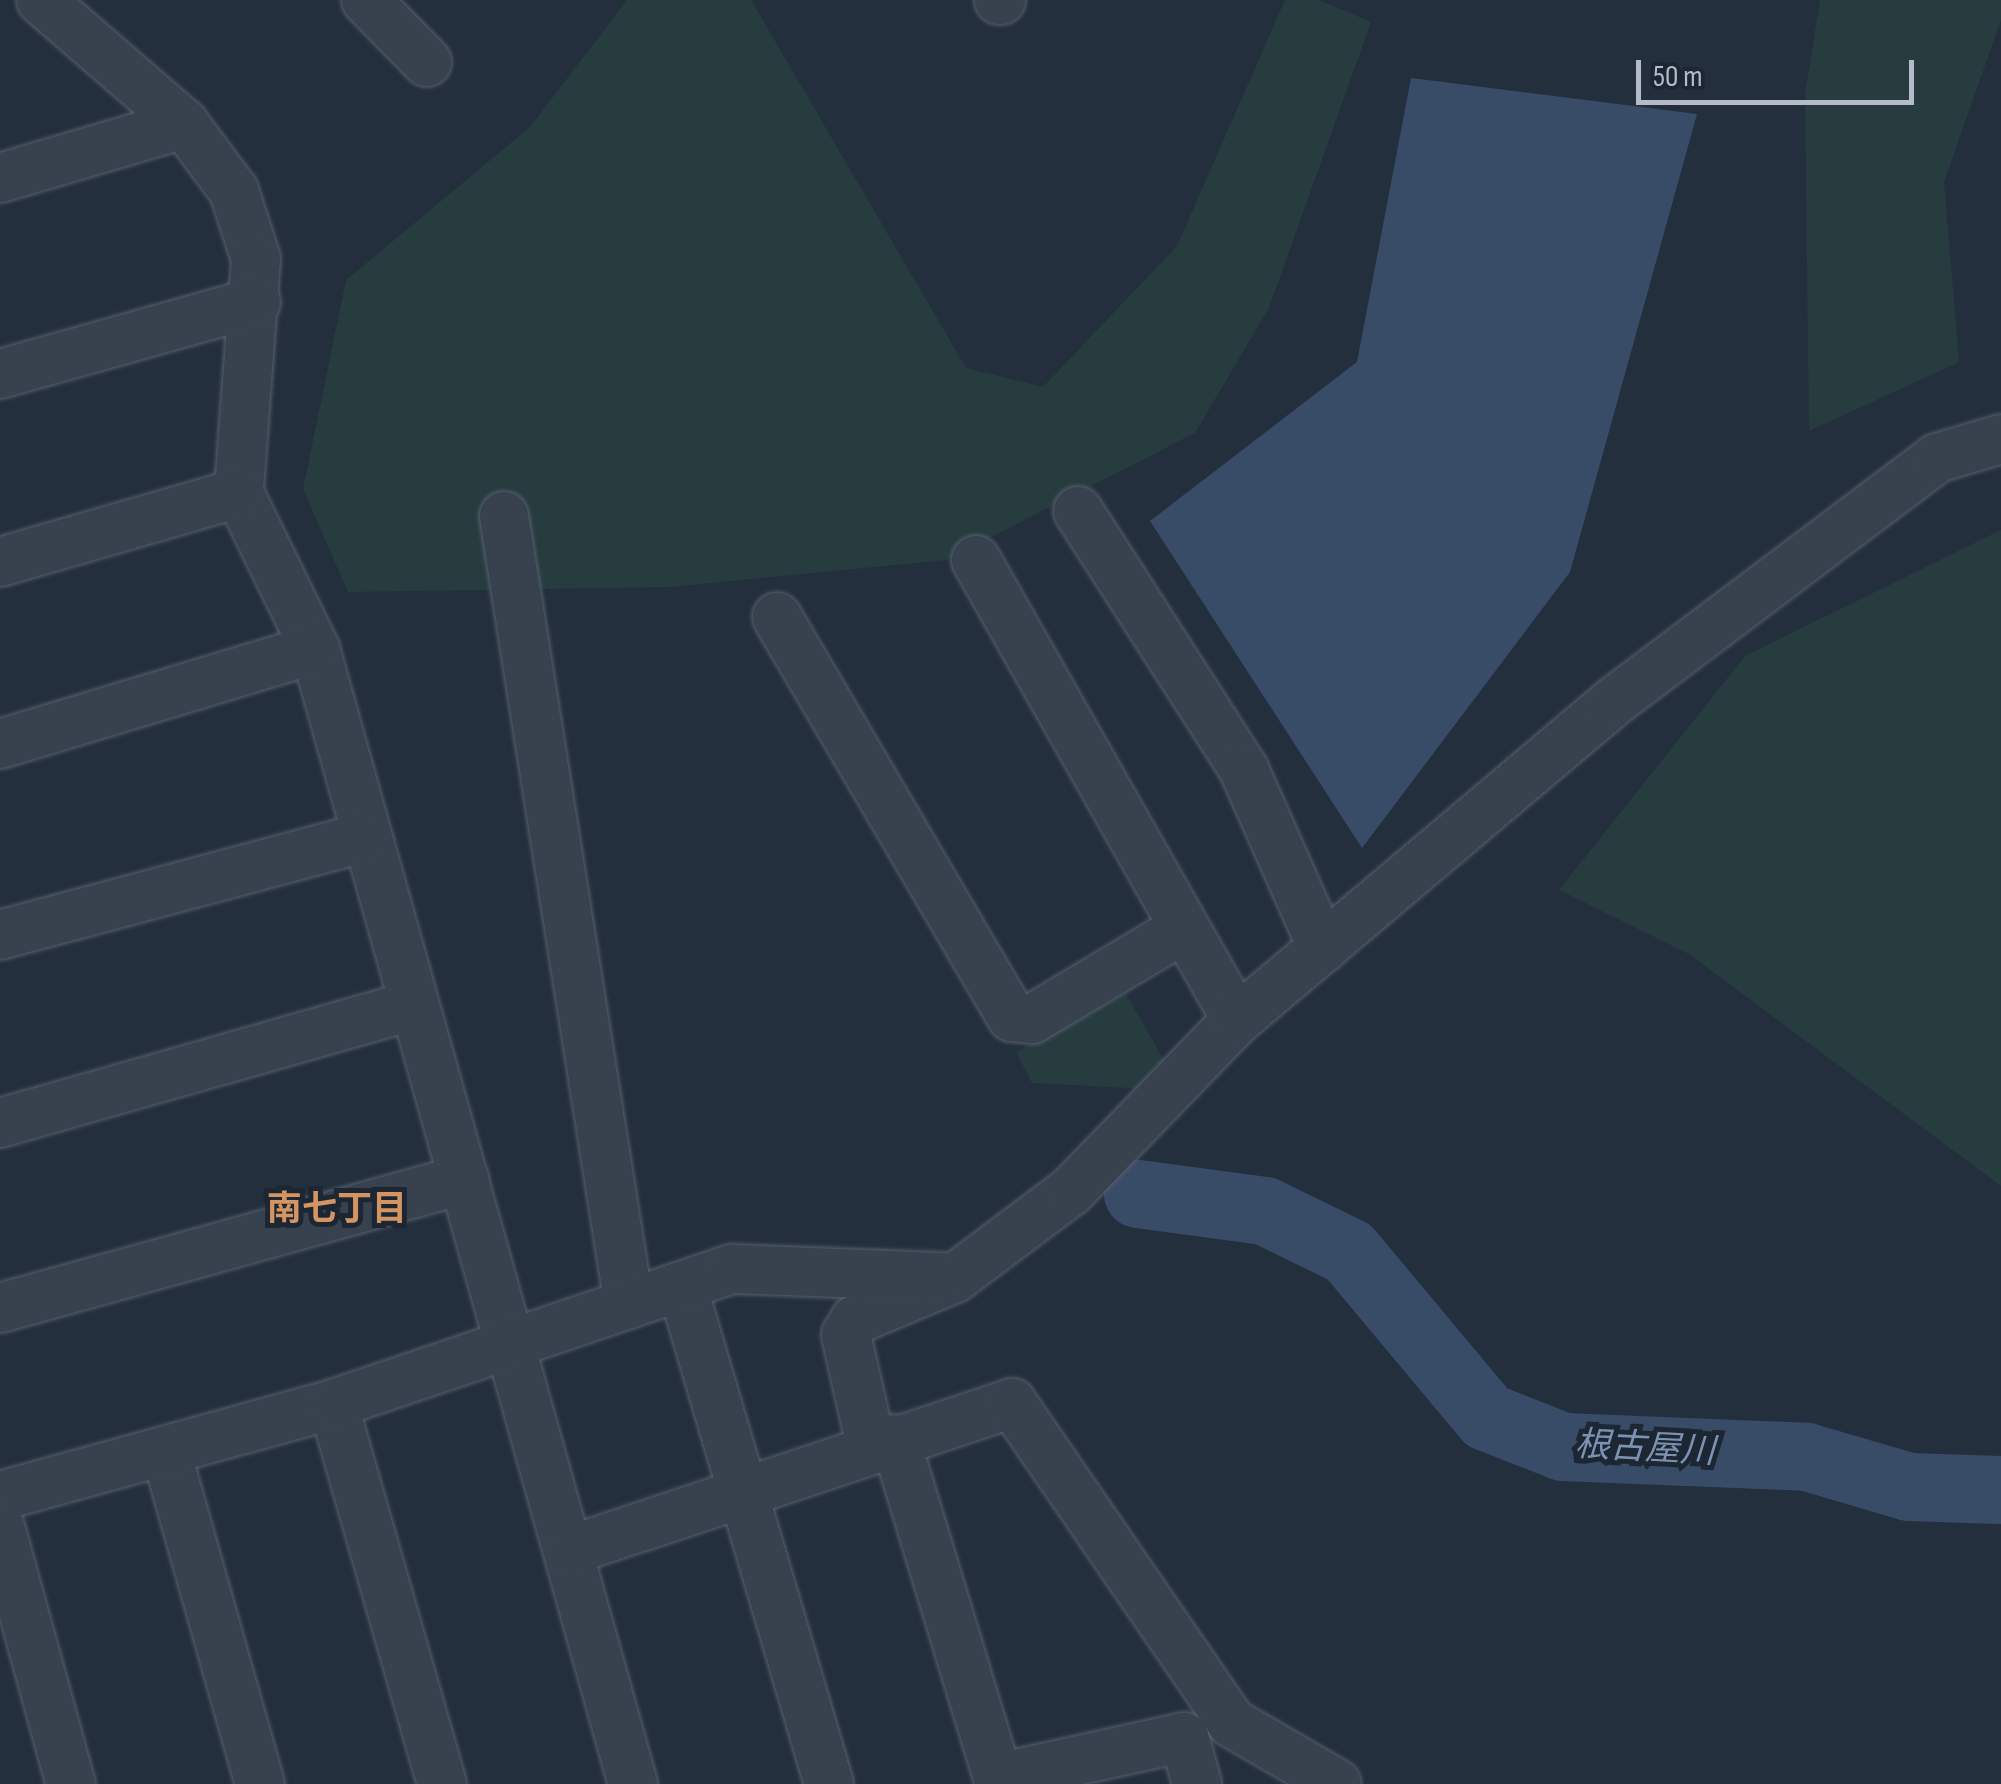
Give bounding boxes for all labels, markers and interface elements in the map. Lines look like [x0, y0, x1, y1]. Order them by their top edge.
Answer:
scale bar [1641, 40, 1918, 102]
text: 50 m [1653, 59, 1702, 95]
district label: 南七丁目 [267, 1189, 407, 1231]
water label: 根古屋川 [1574, 1424, 1716, 1474]

